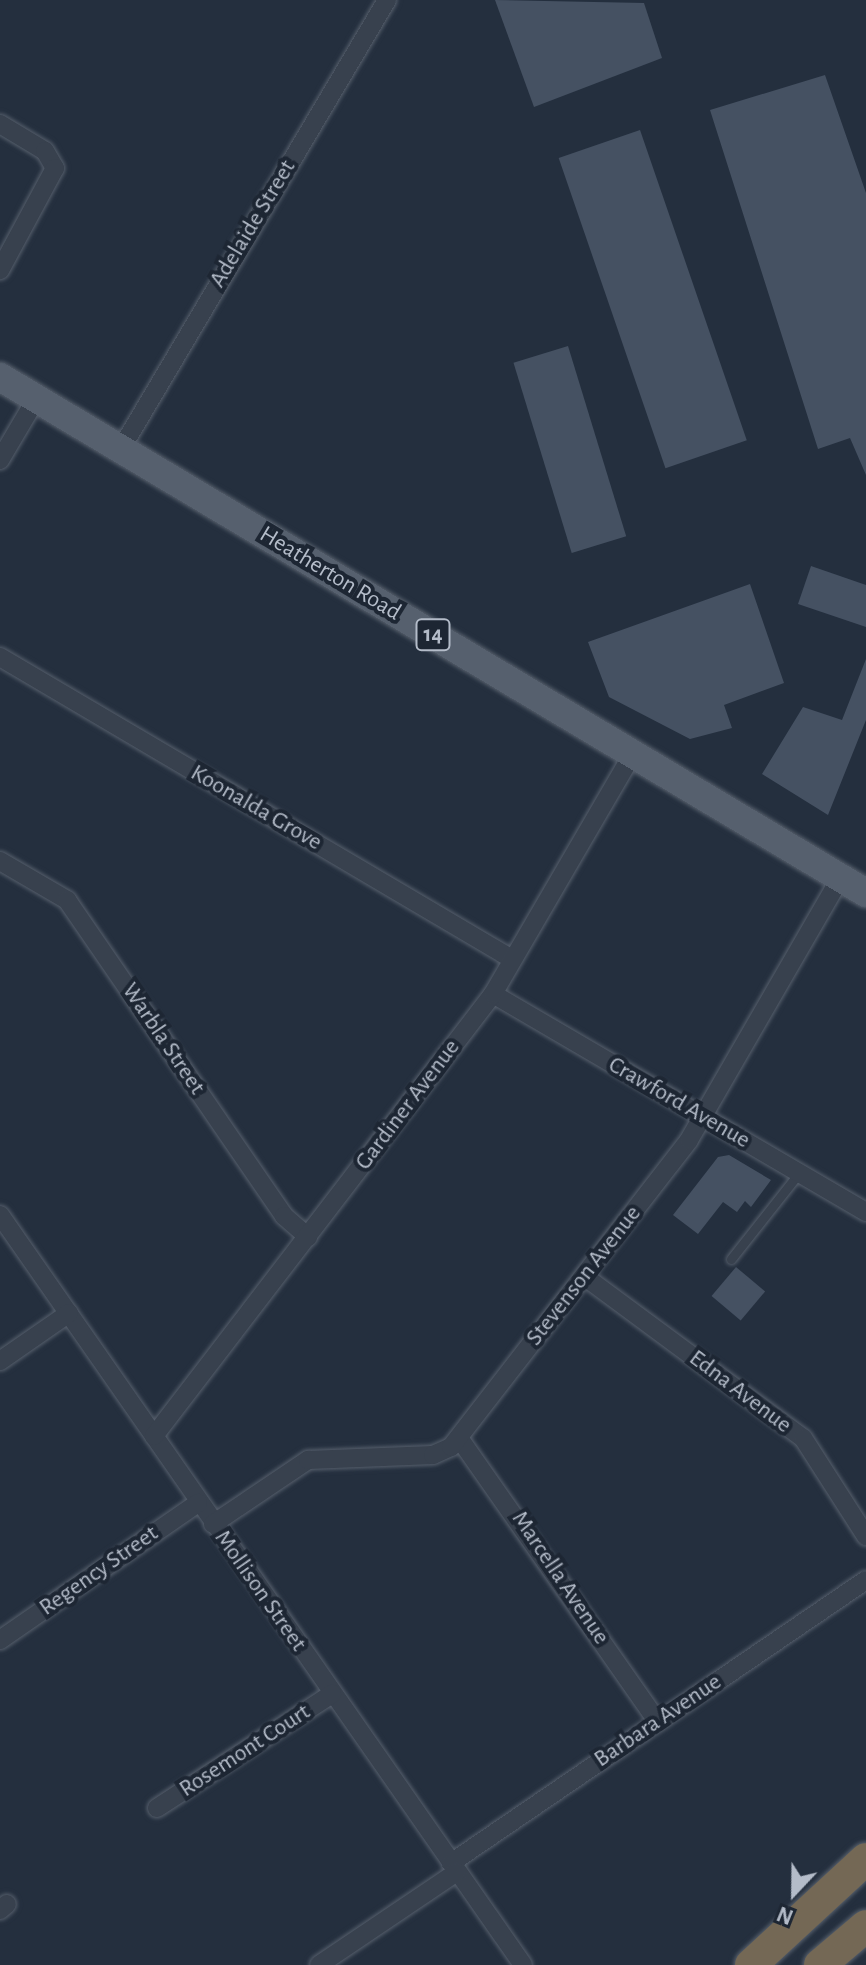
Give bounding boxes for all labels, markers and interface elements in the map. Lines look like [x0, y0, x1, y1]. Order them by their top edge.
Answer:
street label: Adelaide Street [204, 155, 302, 293]
street label: Heatherton Road [254, 520, 406, 628]
road number: 14 [415, 617, 451, 653]
street label: Koonalda Grove [185, 759, 327, 857]
street label: Warbla Street [115, 978, 211, 1100]
street label: Gardiner Avenue [350, 1034, 466, 1176]
street label: Crawford Avenue [603, 1051, 755, 1155]
street label: Stevenson Avenue [520, 1200, 648, 1352]
street label: Edna Avenue [683, 1344, 797, 1440]
street label: Marcella Avenue [505, 1506, 615, 1650]
street label: Regency Street [34, 1520, 164, 1622]
street label: Mollison Street [208, 1525, 312, 1657]
street label: Barbara Avenue [589, 1668, 727, 1774]
street label: Rosemont Court [174, 1698, 316, 1804]
north arrow [754, 1853, 834, 1933]
text: N [774, 1902, 796, 1928]

